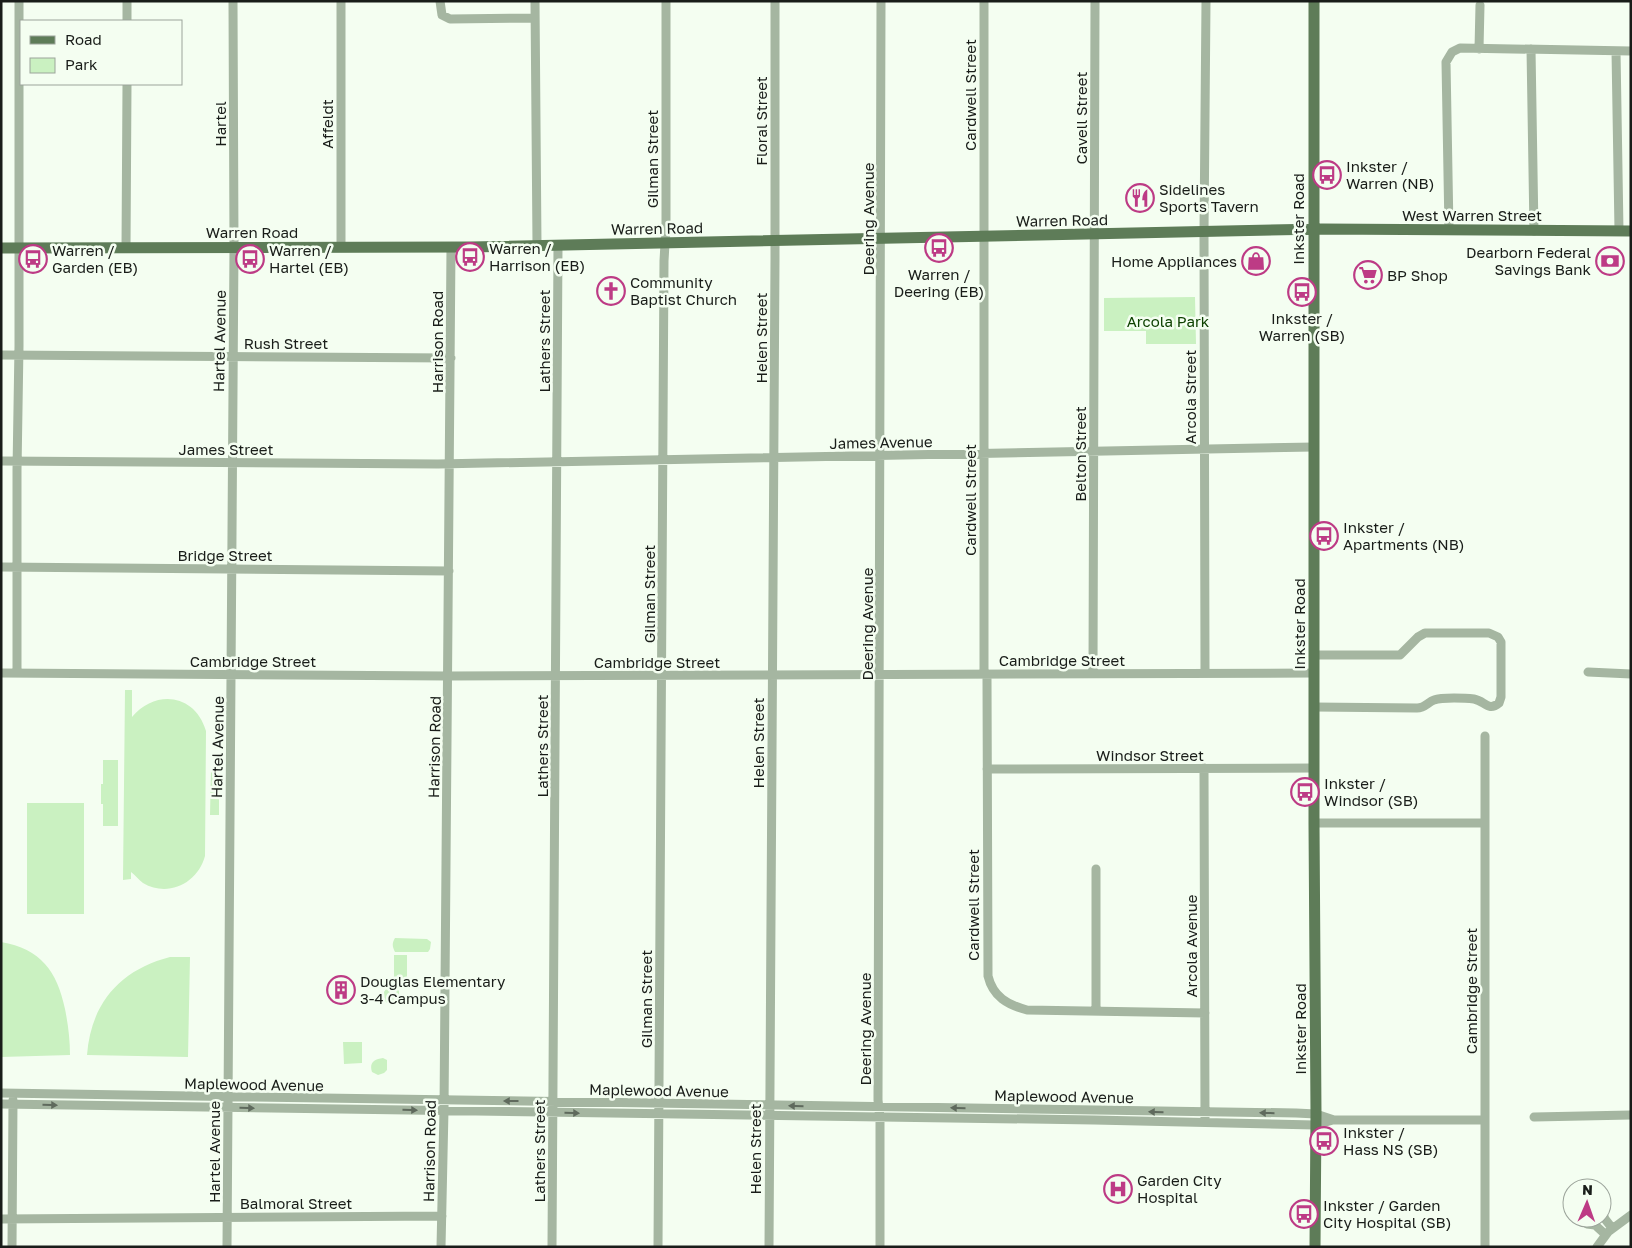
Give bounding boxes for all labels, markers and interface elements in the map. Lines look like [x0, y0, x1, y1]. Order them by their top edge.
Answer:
legend [20, 20, 182, 85]
text: Road [65, 30, 102, 48]
street label: Cardwell Street [961, 39, 979, 151]
text: Park [65, 55, 98, 73]
street label: Cavell Street [1072, 72, 1090, 164]
street label: Floral Street [752, 76, 770, 166]
street label: Affeldt [318, 99, 336, 149]
street label: Hartel [211, 101, 229, 147]
street label: Gilman Street [643, 110, 661, 208]
place label: Inkster / Warren (NB) [1346, 157, 1434, 192]
bus stop icon: Inkster / Warren (NB) [1312, 160, 1342, 190]
street label: Deering Avenue [859, 162, 877, 275]
street label: Inkster Road [1289, 173, 1307, 265]
place label: Sidelines Sports Tavern [1159, 180, 1259, 215]
restaurant icon: Sidelines Sports Tavern [1125, 183, 1155, 213]
street label: West Warren Street [1402, 206, 1542, 224]
street label: Warren Road [1016, 210, 1108, 230]
street label: Warren Road [611, 218, 703, 238]
street label: Warren Road [206, 223, 298, 241]
bus stop icon: Warren / Deering (EB) [924, 233, 954, 263]
place label: Warren / Harrison (EB) [489, 239, 585, 274]
place label: Warren / Garden (EB) [52, 241, 138, 276]
place label: Warren / Hartel (EB) [269, 241, 349, 276]
bus stop icon: Warren / Harrison (EB) [455, 242, 485, 272]
place label: Dearborn Federal Savings Bank [1466, 243, 1592, 278]
bus stop icon: Warren / Garden (EB) [18, 244, 48, 274]
bus stop icon: Warren / Hartel (EB) [235, 244, 265, 274]
shop icon: Home Appliances [1241, 246, 1271, 276]
bank icon: Dearborn Federal Savings Bank [1595, 246, 1625, 276]
place label: Home Appliances [1111, 252, 1237, 270]
supermarket icon: BP Shop [1353, 260, 1383, 290]
place label: Warren / Deering (EB) [894, 265, 984, 300]
place label: BP Shop [1387, 266, 1448, 284]
place label: Community Baptist Church [630, 273, 737, 308]
church icon: Community Baptist Church [596, 276, 626, 306]
bus stop icon: Inkster / Warren (SB) [1287, 277, 1317, 307]
street label: Hartel Avenue [209, 289, 229, 392]
street label: Lathers Street [535, 290, 553, 392]
street label: Harrison Road [428, 291, 446, 393]
street label: Helen Street [752, 293, 770, 383]
place label: Inkster / Warren (SB) [1259, 309, 1345, 344]
park label: Arcola Park [1127, 312, 1210, 330]
street label: Rush Street [244, 334, 328, 352]
street label: Arcola Street [1181, 350, 1199, 444]
street label: Belton Street [1071, 406, 1089, 502]
street label: James Avenue [829, 432, 933, 452]
street label: James Street [179, 440, 273, 458]
street label: Cardwell Street [961, 444, 979, 556]
place label: Inkster / Apartments (NB) [1343, 518, 1465, 553]
bus stop icon: Inkster / Apartments (NB) [1309, 521, 1339, 551]
street label: Gilman Street [640, 545, 658, 643]
street label: Bridge Street [177, 546, 273, 564]
street label: Deering Avenue [858, 567, 876, 680]
street label: Inkster Road [1290, 578, 1308, 670]
street label: Cambridge Street [999, 651, 1125, 669]
street label: Cambridge Street [190, 652, 316, 670]
street label: Cambridge Street [594, 653, 720, 671]
street label: Hartel Avenue [207, 695, 227, 798]
street label: Lathers Street [533, 695, 551, 797]
street label: Harrison Road [424, 696, 444, 798]
street label: Helen Street [749, 698, 767, 788]
street label: Windsor Street [1096, 746, 1204, 764]
place label: Inkster / Windsor (SB) [1324, 774, 1418, 809]
bus stop icon: Inkster / Windsor (SB) [1290, 777, 1320, 807]
street label: Cardwell Street [964, 849, 982, 961]
street label: Arcola Avenue [1182, 894, 1200, 997]
street label: Cambridge Street [1462, 928, 1480, 1054]
street label: Gilman Street [637, 950, 655, 1048]
place label: Douglas Elementary 3-4 Campus [360, 972, 506, 1007]
street label: Deering Avenue [856, 972, 874, 1085]
building icon: Douglas Elementary 3-4 Campus [326, 975, 356, 1005]
street label: Inkster Road [1291, 983, 1309, 1075]
street label: Maplewood Avenue [184, 1074, 324, 1094]
street label: Maplewood Avenue [589, 1080, 729, 1100]
street label: Maplewood Avenue [994, 1086, 1134, 1106]
one-way arrow [503, 1097, 519, 1105]
street label: Harrison Road [419, 1100, 439, 1202]
street label: Lathers Street [530, 1100, 548, 1202]
one-way arrow [42, 1101, 58, 1109]
street label: Hartel Avenue [205, 1101, 223, 1203]
one-way arrow [788, 1102, 804, 1110]
one-way arrow [240, 1104, 256, 1112]
street label: Helen Street [746, 1104, 764, 1194]
one-way arrow [950, 1104, 966, 1112]
one-way arrow [402, 1106, 418, 1114]
one-way arrow [1148, 1108, 1164, 1116]
one-way arrow [565, 1109, 581, 1117]
one-way arrow [1259, 1109, 1275, 1117]
place label: Inkster / Hass NS (SB) [1343, 1123, 1438, 1158]
bus stop icon: Inkster / Hass NS (SB) [1309, 1126, 1339, 1156]
place label: Garden City Hospital [1137, 1171, 1222, 1206]
hospital icon: Garden City Hospital [1103, 1174, 1133, 1204]
north arrow [1562, 1178, 1612, 1228]
text: N [1582, 1181, 1593, 1198]
street label: Balmoral Street [240, 1194, 352, 1212]
place label: Inkster / Garden City Hospital (SB) [1323, 1196, 1451, 1231]
bus stop icon: Inkster / Garden City Hospital (SB) [1289, 1199, 1319, 1229]

